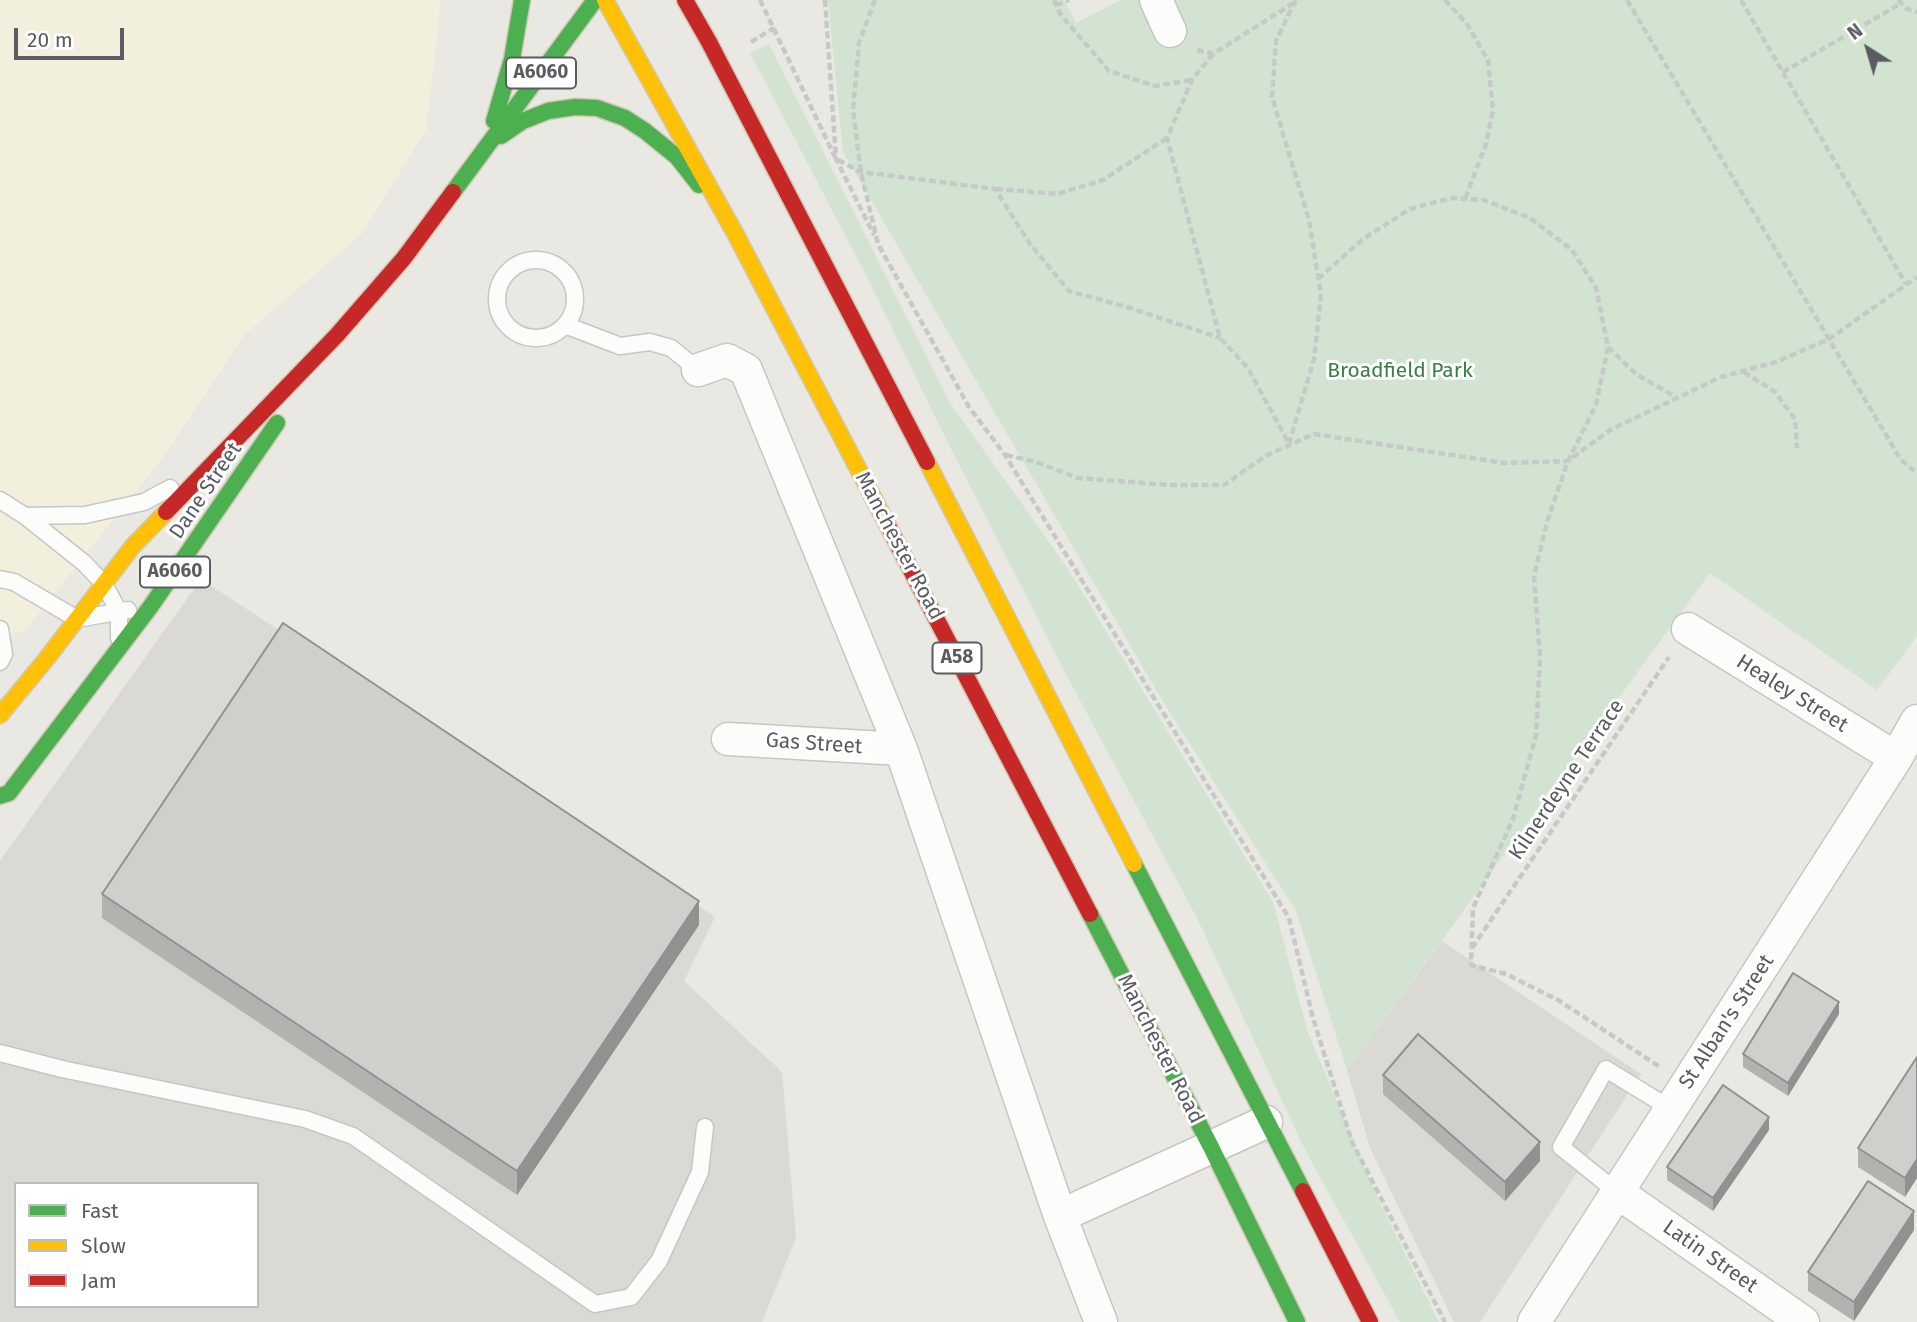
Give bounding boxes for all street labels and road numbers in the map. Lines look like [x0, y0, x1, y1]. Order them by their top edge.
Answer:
road number: A6060 [506, 58, 576, 88]
street label: Dane Street [165, 438, 247, 544]
street label: Manchester Road [849, 467, 949, 625]
road number: A6060 [140, 556, 210, 587]
road number: A58 [932, 642, 982, 674]
street label: Healey Street [1731, 650, 1853, 738]
street label: Kilnerdeyne Terrace [1504, 695, 1630, 865]
street label: Gas Street [765, 728, 863, 760]
street label: St Alban's Street [1674, 950, 1780, 1094]
street label: Manchester Road [1111, 970, 1209, 1128]
street label: Latin Street [1658, 1215, 1762, 1299]

